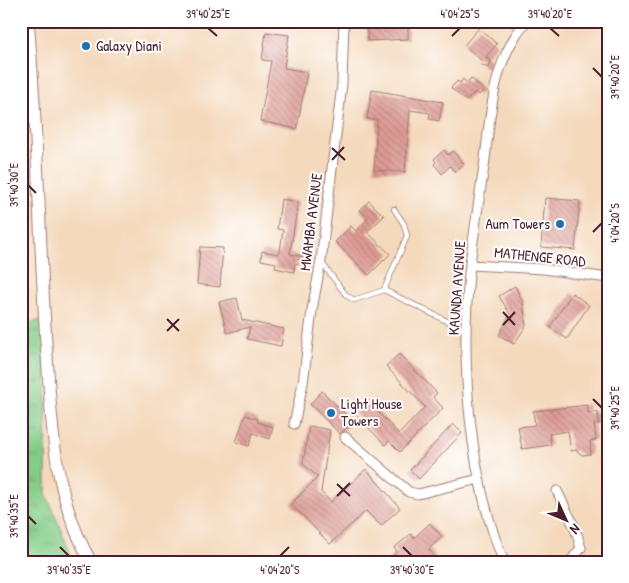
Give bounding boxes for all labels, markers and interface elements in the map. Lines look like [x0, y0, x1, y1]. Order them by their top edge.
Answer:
text: 39°40'25"E [186, 5, 231, 22]
text: 4°04'25"S [441, 5, 480, 22]
text: 39°40'20"E [528, 5, 573, 22]
place label: Galaxy Diani [96, 35, 162, 56]
marker: Galaxy Diani [80, 40, 92, 52]
text: 39°40'20"E [606, 54, 623, 99]
text: 39°40'30"E [5, 162, 22, 207]
street label: MWAMBA AVENUE [294, 172, 327, 272]
text: 4°04'20"S [606, 203, 623, 243]
place label: Aum Towers [485, 213, 550, 234]
marker: Aum Towers [554, 218, 566, 230]
street label: KAUNDA AVENUE [443, 240, 470, 336]
street label: MATHENGE ROAD [493, 241, 588, 272]
text: 39°40'25"E [606, 385, 623, 430]
place label: Light House Towers [341, 393, 402, 431]
marker: Light House Towers [325, 407, 337, 419]
text: 39°40'35"E [5, 493, 22, 538]
north arrow [542, 496, 592, 546]
text: N [566, 520, 585, 539]
text: 39°40'35"E [47, 561, 92, 578]
text: 4°04'20"S [260, 561, 300, 578]
text: 39°40'30"E [390, 561, 435, 578]

